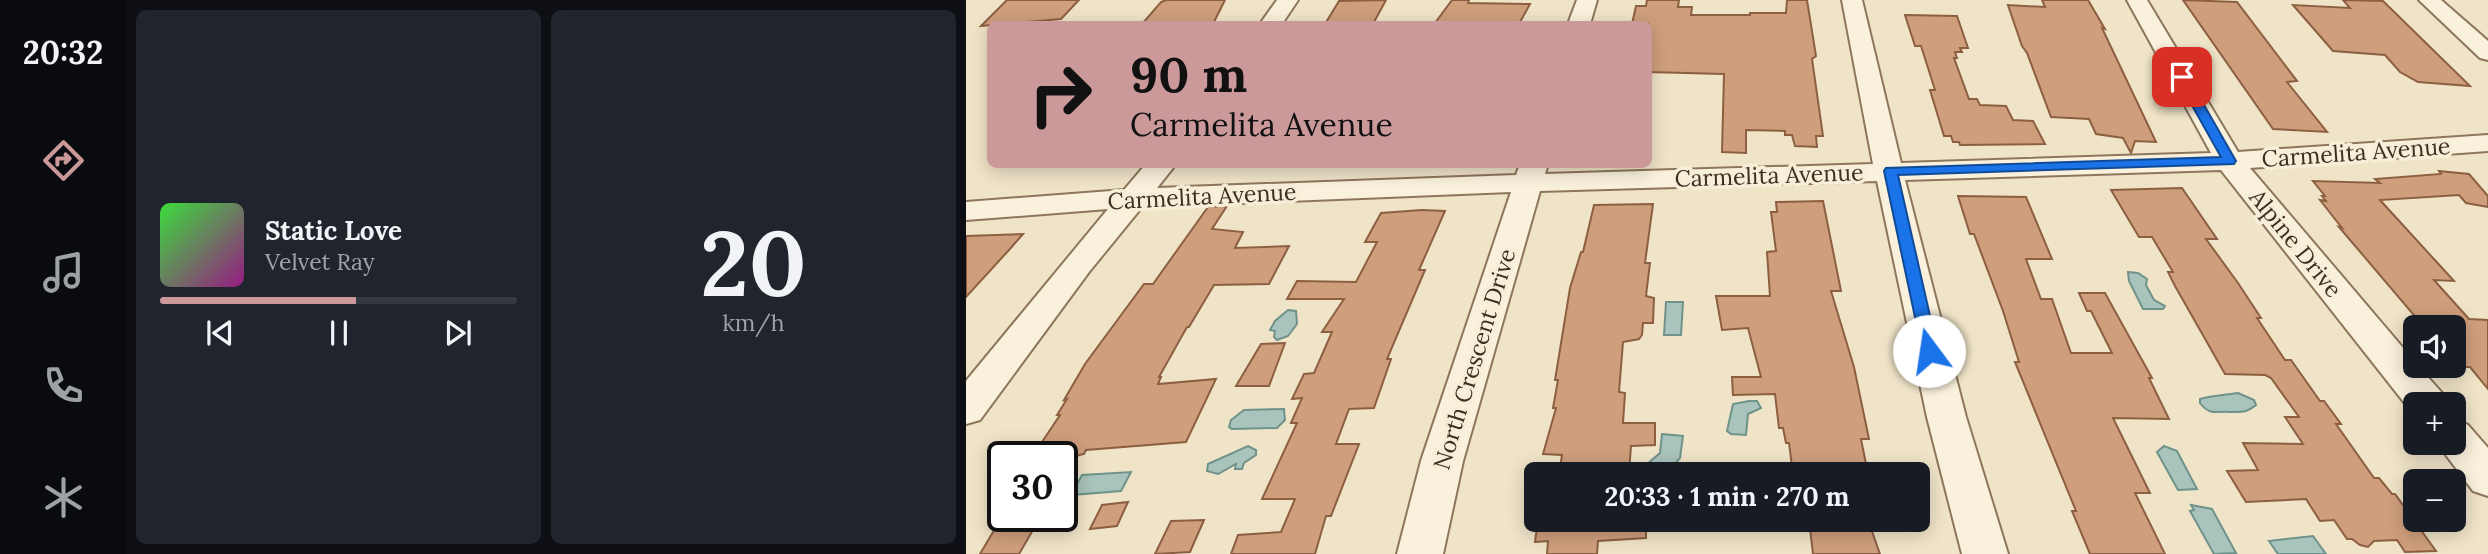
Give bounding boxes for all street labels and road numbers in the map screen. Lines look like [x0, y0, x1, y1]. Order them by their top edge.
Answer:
street label: Carmelita Avenue [2261, 131, 2451, 173]
street label: Carmelita Avenue [1674, 157, 1864, 193]
street label: Carmelita Avenue [1107, 177, 1297, 215]
street label: Alpine Drive [2243, 182, 2348, 303]
street label: North Crescent Drive [1427, 245, 1521, 473]

